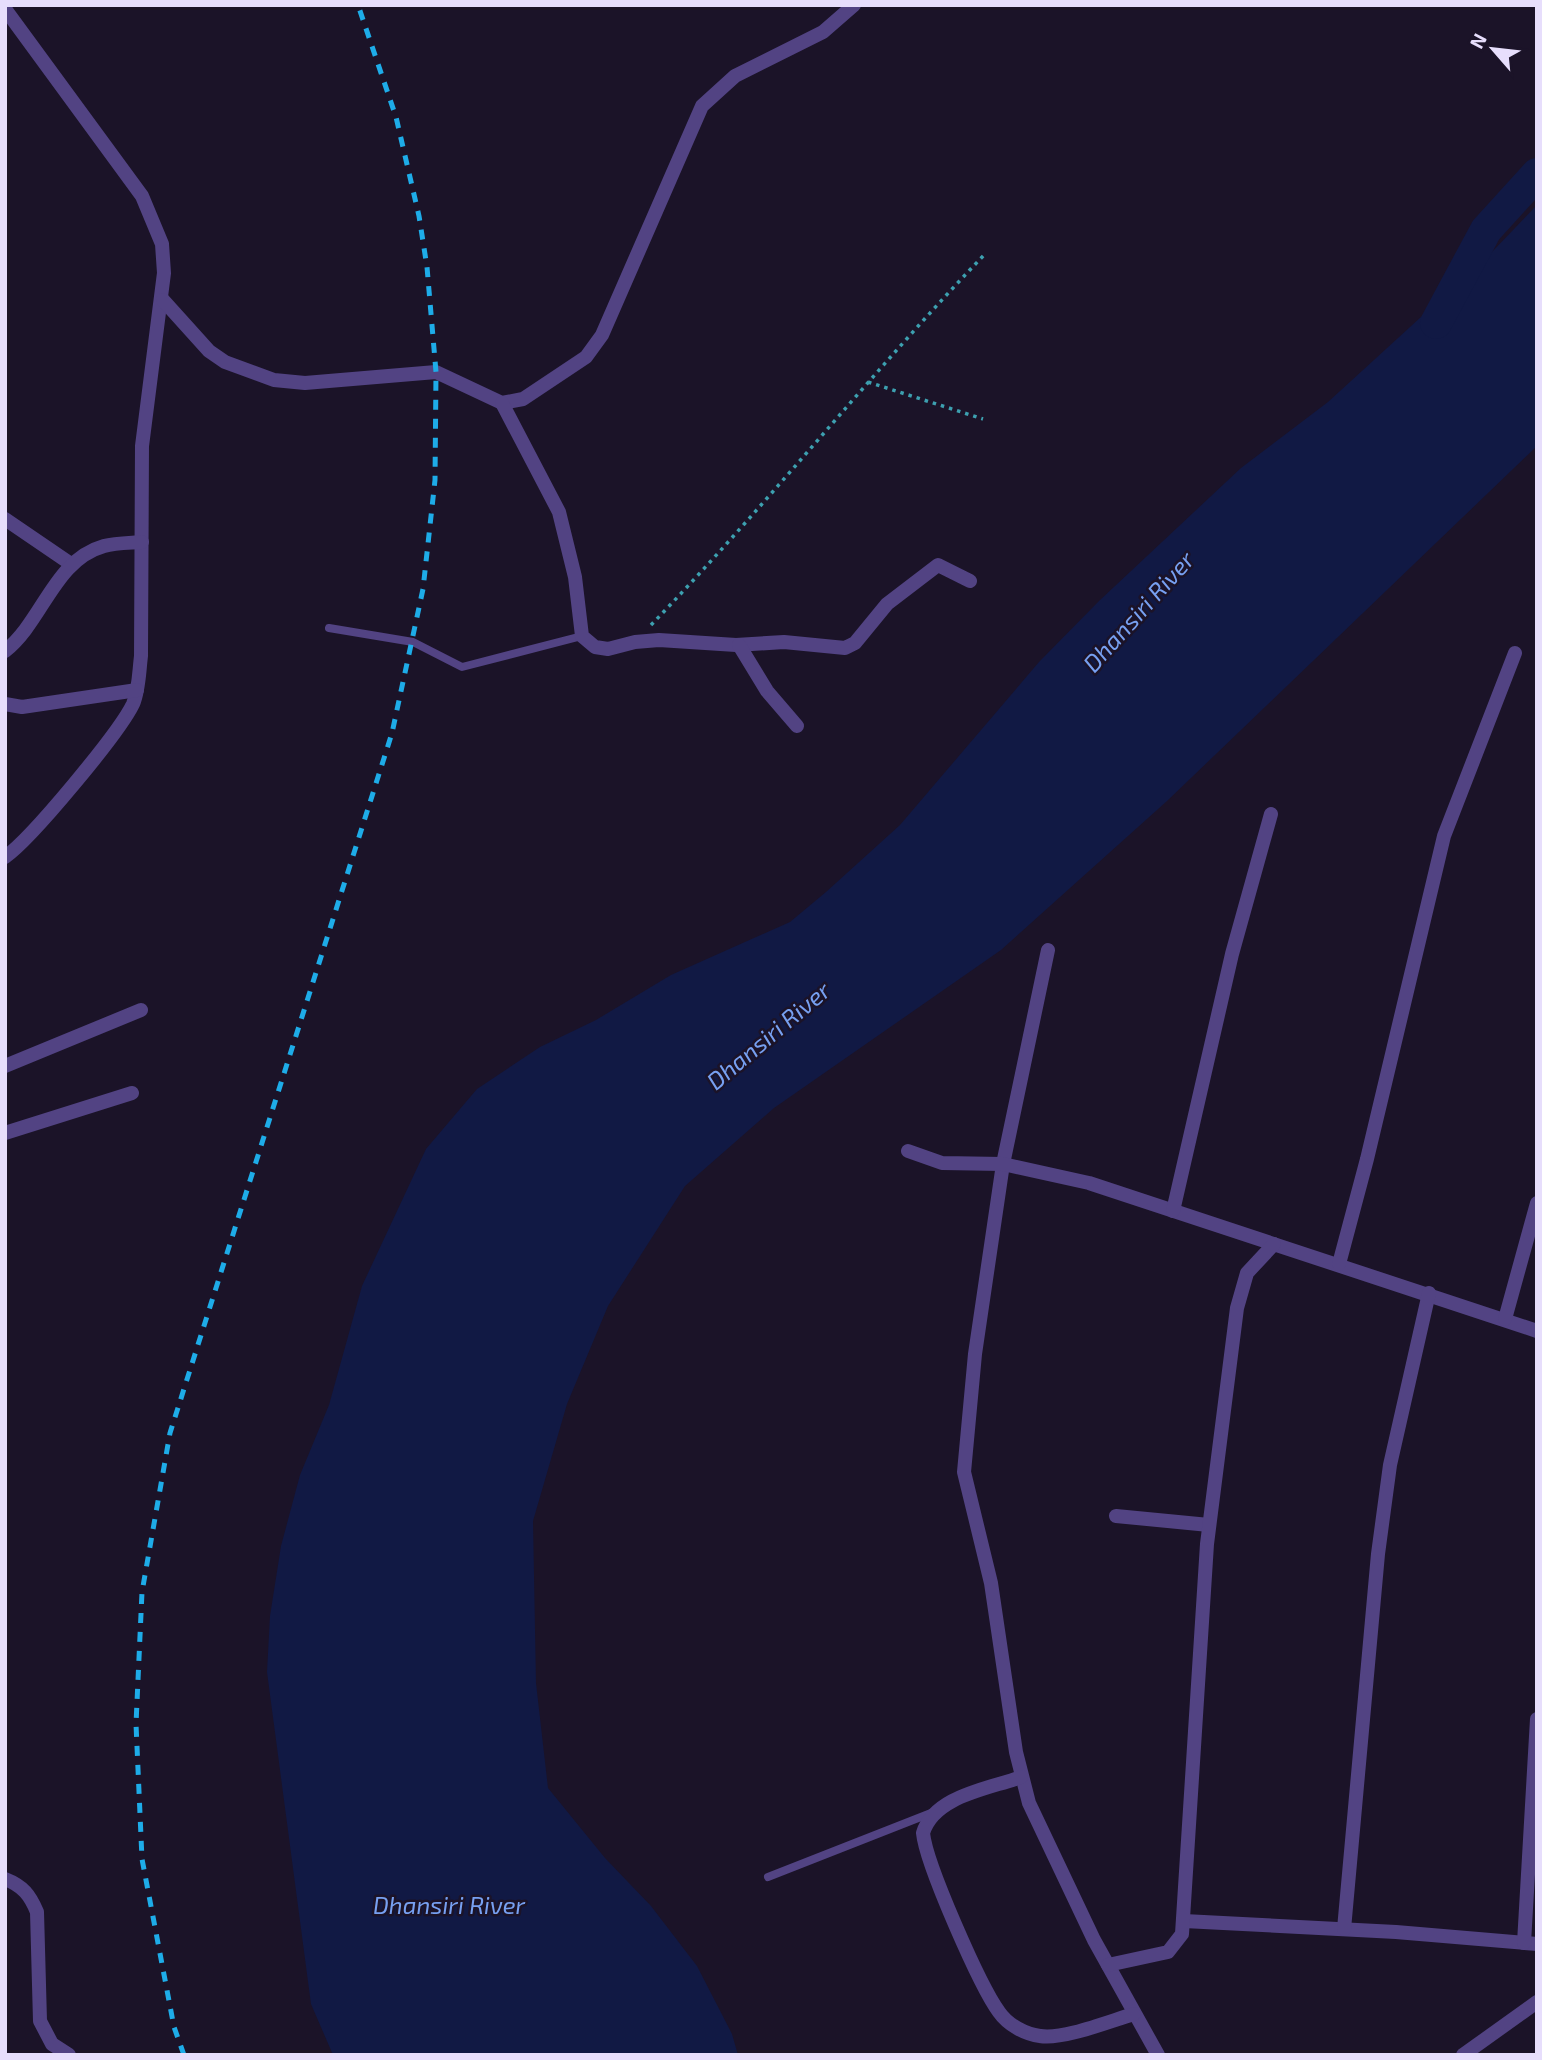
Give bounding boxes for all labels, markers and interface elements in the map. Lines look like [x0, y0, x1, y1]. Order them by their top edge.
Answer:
north arrow [1458, 14, 1528, 84]
text: N [1464, 29, 1491, 52]
water label: Dhansiri River [1076, 544, 1200, 677]
water label: Dhansiri River [700, 975, 836, 1095]
water label: Dhansiri River [373, 1890, 526, 1919]

